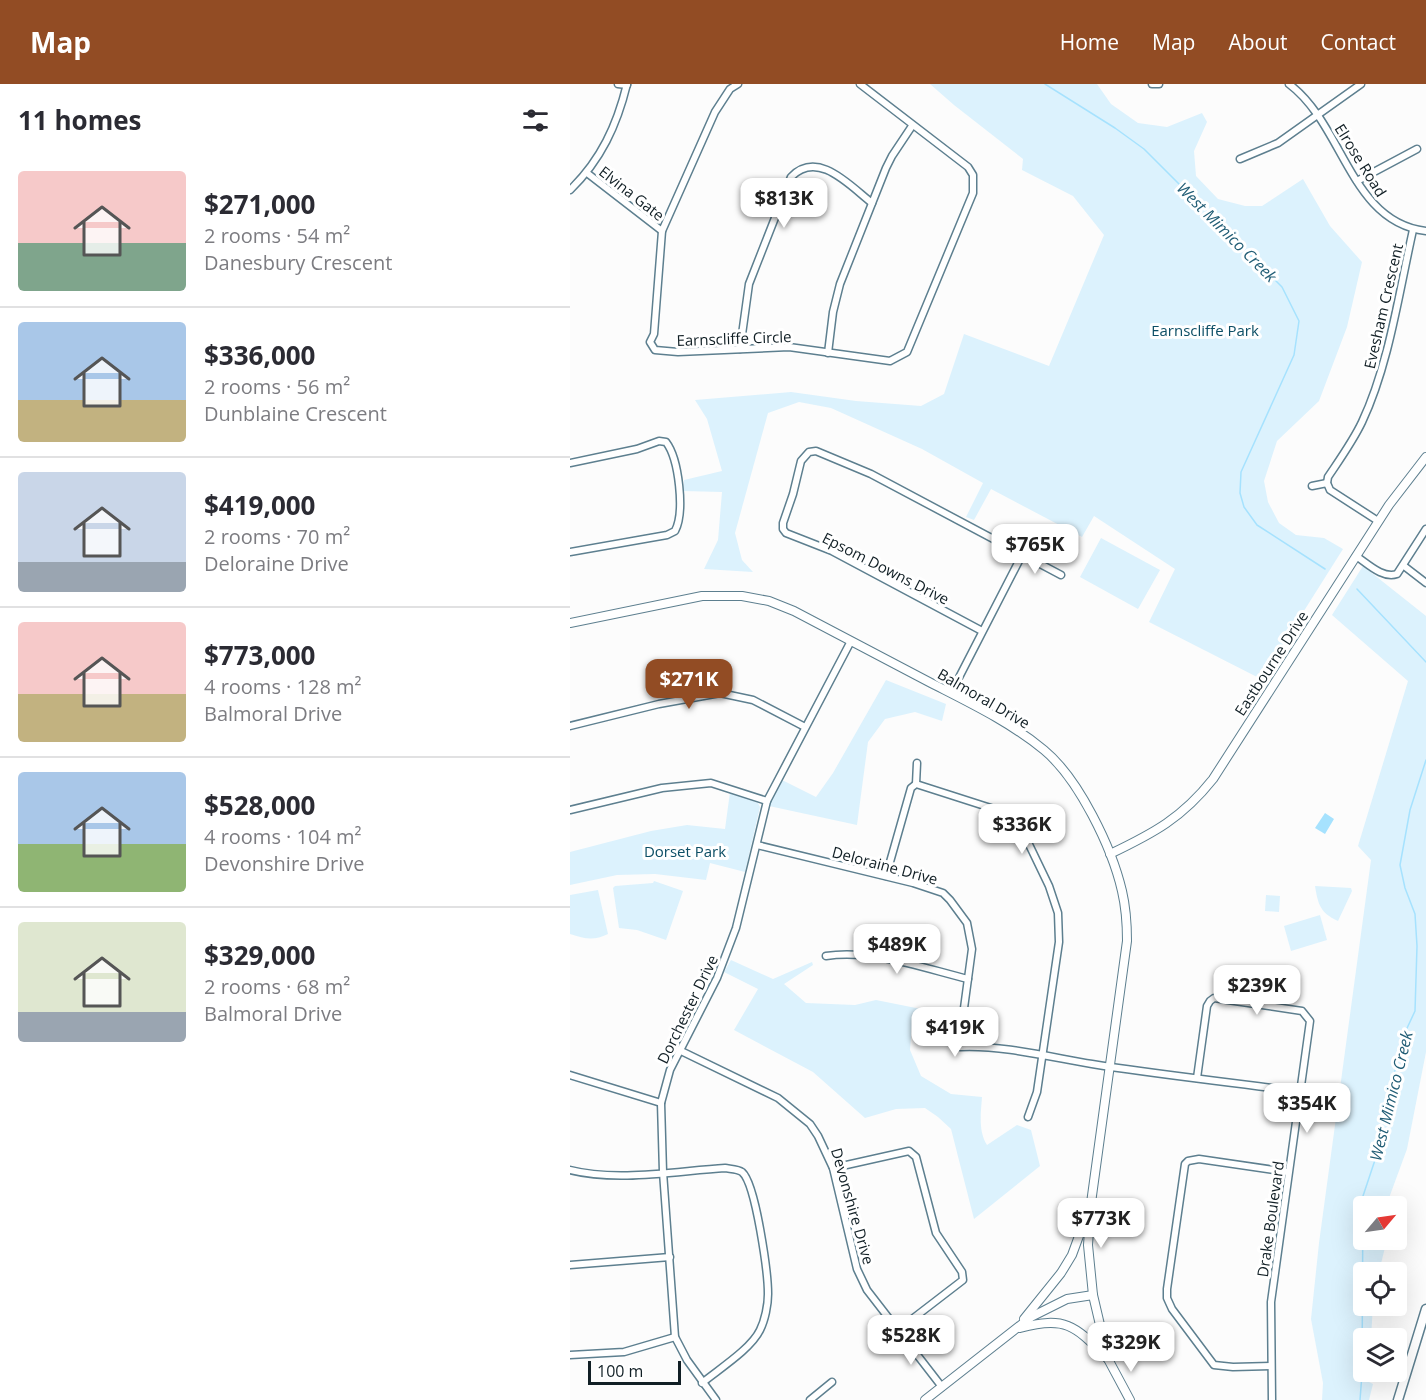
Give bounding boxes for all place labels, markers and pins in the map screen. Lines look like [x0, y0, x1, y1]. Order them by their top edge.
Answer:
pin: $813K [742, 178, 826, 229]
pin: $765K [993, 524, 1077, 575]
pin: $271K [647, 659, 731, 710]
pin: $336K [980, 804, 1064, 855]
pin: $489K [855, 924, 939, 975]
pin: $239K [1215, 965, 1299, 1016]
pin: $419K [913, 1007, 997, 1058]
pin: $354K [1265, 1083, 1349, 1134]
pin: $773K [1059, 1198, 1143, 1249]
pin: $528K [869, 1315, 953, 1366]
pin: $329K [1089, 1322, 1173, 1373]

